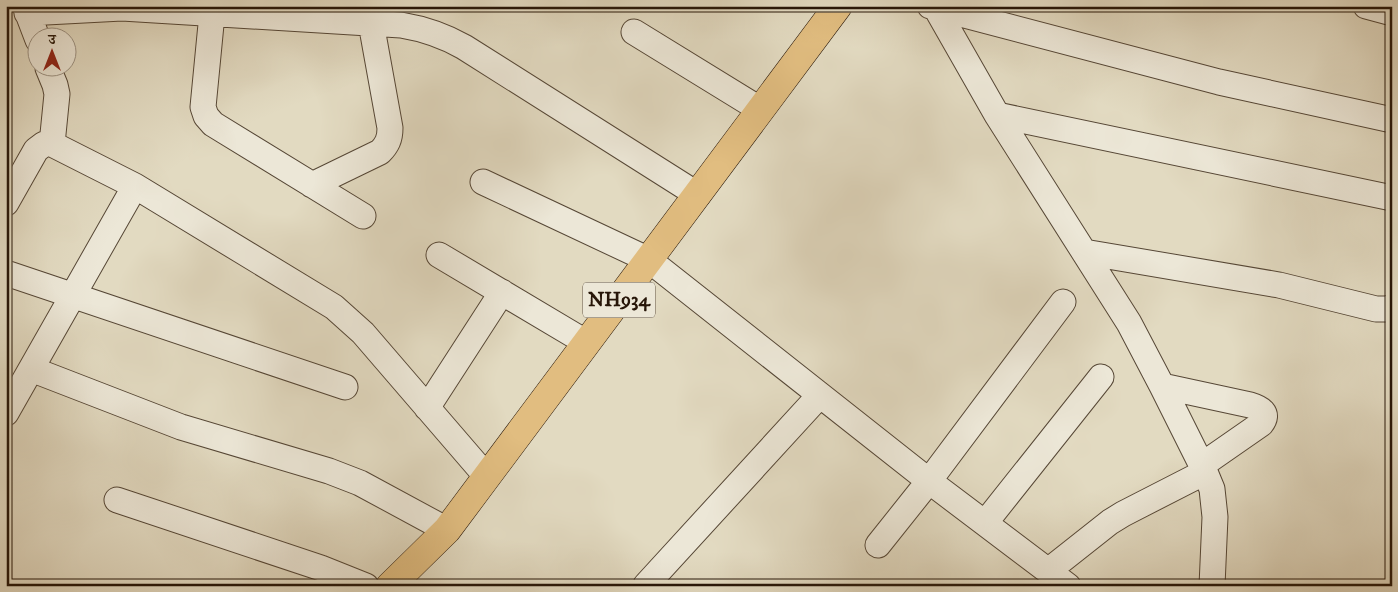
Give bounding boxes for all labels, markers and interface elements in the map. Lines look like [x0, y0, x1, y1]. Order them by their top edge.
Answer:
north arrow [28, 28, 78, 78]
text: उ [47, 31, 56, 49]
road number: NH934 [583, 282, 655, 318]

